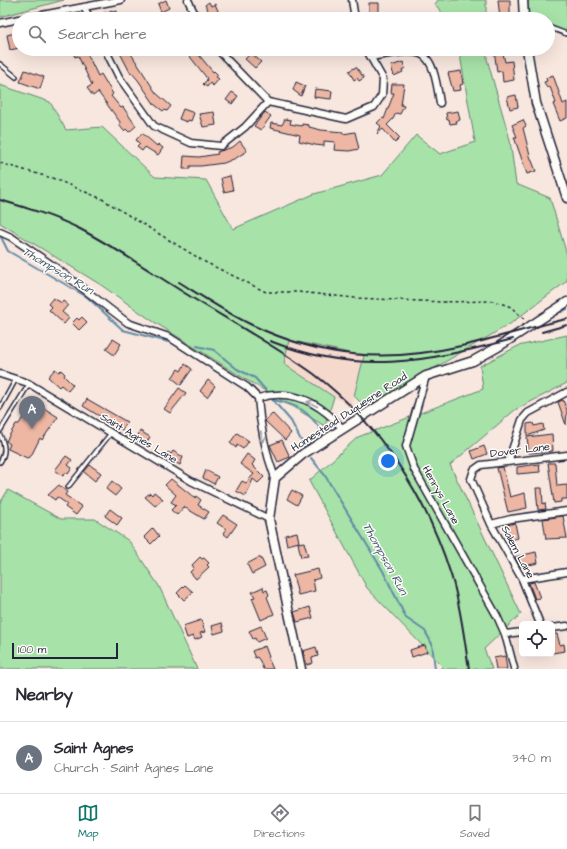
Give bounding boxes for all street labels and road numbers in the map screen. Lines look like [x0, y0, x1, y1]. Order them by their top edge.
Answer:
street label: Homestead Duquesne Road [288, 369, 410, 455]
street label: Saint Agnes Lane [97, 409, 180, 468]
street label: Dover Lane [489, 439, 551, 461]
street label: Henrys Lane [418, 463, 463, 528]
street label: Salem Lane [498, 523, 538, 581]

